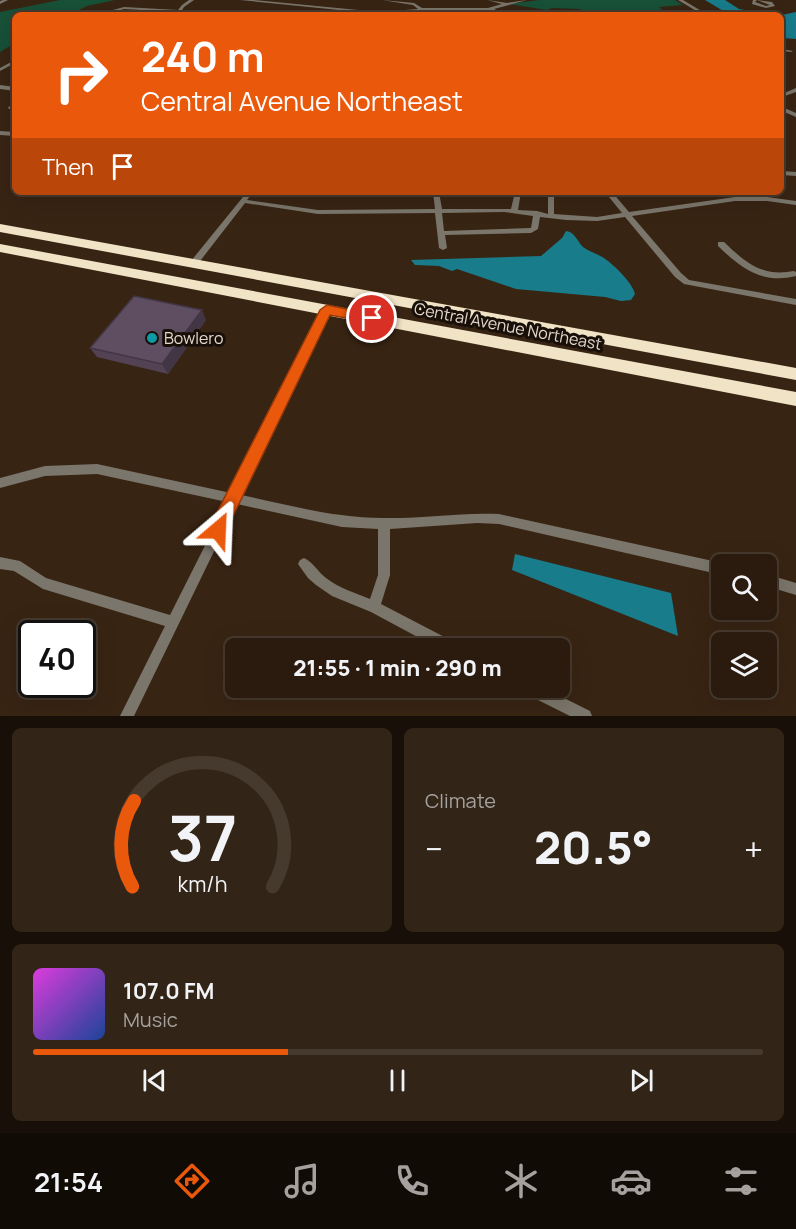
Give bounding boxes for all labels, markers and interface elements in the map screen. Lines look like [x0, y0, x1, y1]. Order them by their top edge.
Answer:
text: 240 m [141, 27, 265, 85]
icon: right [42, 36, 120, 114]
text: Central Avenue Northeast [141, 82, 463, 119]
icon: arrive [106, 150, 139, 183]
text: Then [42, 152, 94, 182]
pin [346, 292, 397, 343]
street label: Central Avenue Northeast [412, 297, 604, 355]
icon: arrive [355, 301, 388, 334]
place label: Bowlero [164, 327, 223, 349]
marker: Bowlero [145, 331, 159, 345]
position arrow [186, 498, 250, 562]
map controls [711, 554, 777, 698]
button: search [711, 554, 777, 620]
speed limit sign: 40 [18, 620, 96, 698]
button: layers [711, 632, 777, 698]
text: 21:55 · 1 min · 290 m [293, 653, 502, 683]
text: Climate [425, 787, 496, 814]
text: 37 [167, 794, 237, 880]
text: 20.5° [534, 816, 653, 878]
text: − [425, 826, 443, 871]
text: + [744, 826, 763, 871]
text: km/h [177, 869, 227, 898]
text: 107.0 FM [123, 976, 214, 1006]
text: Music [123, 1006, 178, 1033]
icon: previous [138, 1064, 171, 1097]
icon: pause [381, 1064, 414, 1097]
icon: next [625, 1064, 658, 1097]
icon: directions [171, 1160, 213, 1202]
icon: music [281, 1160, 323, 1202]
icon: phone [391, 1160, 433, 1202]
icon: climate [500, 1160, 542, 1202]
icon: car [610, 1160, 652, 1202]
icon: filters [720, 1160, 762, 1202]
text: 21:54 [34, 1163, 103, 1200]

